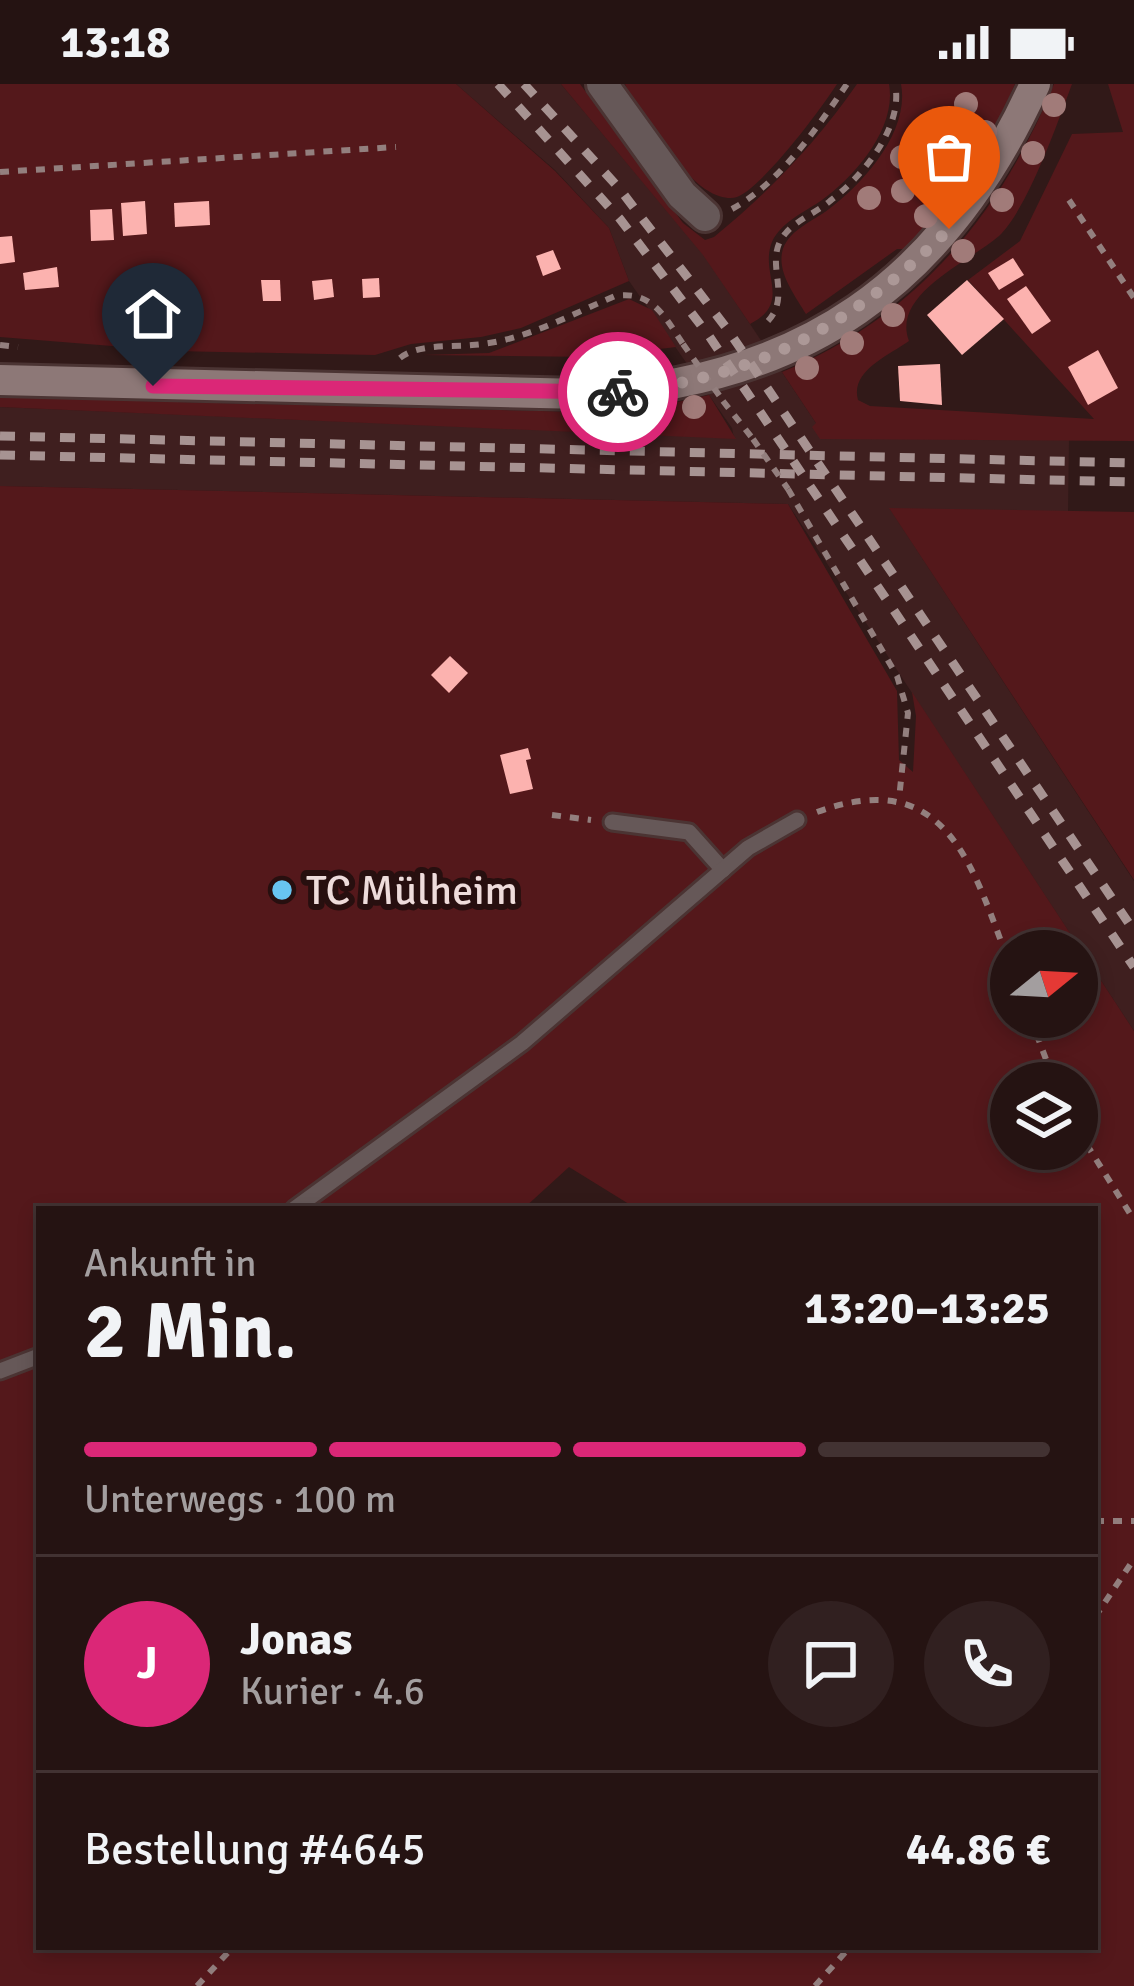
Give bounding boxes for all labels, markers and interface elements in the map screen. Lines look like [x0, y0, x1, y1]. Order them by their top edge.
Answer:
text: 13:18 [60, 15, 170, 70]
pin [898, 106, 1000, 229]
icon: bag [916, 124, 982, 190]
pin [102, 263, 204, 386]
icon: home [120, 281, 186, 347]
courier [558, 332, 678, 452]
icon: bike [585, 359, 651, 425]
place label: TC Mülheim [306, 865, 518, 916]
marker: TC Mülheim [269, 877, 295, 903]
north arrow [990, 930, 1098, 1038]
map controls [990, 930, 1098, 1170]
button: layers [990, 1062, 1098, 1170]
text: Ankunft in [84, 1239, 257, 1287]
text: 13:20–13:25 [804, 1281, 1050, 1336]
text: 2 Min. [84, 1284, 297, 1380]
text: Unterwegs · 100 m [84, 1475, 396, 1523]
button: chat [768, 1601, 894, 1727]
button: phone [924, 1601, 1050, 1727]
text: Jonas [240, 1612, 352, 1667]
text: J [136, 1636, 158, 1691]
text: Kurier · 4.6 [240, 1667, 425, 1715]
text: Bestellung #4645 [84, 1822, 426, 1877]
text: 44.86 € [906, 1822, 1050, 1877]

